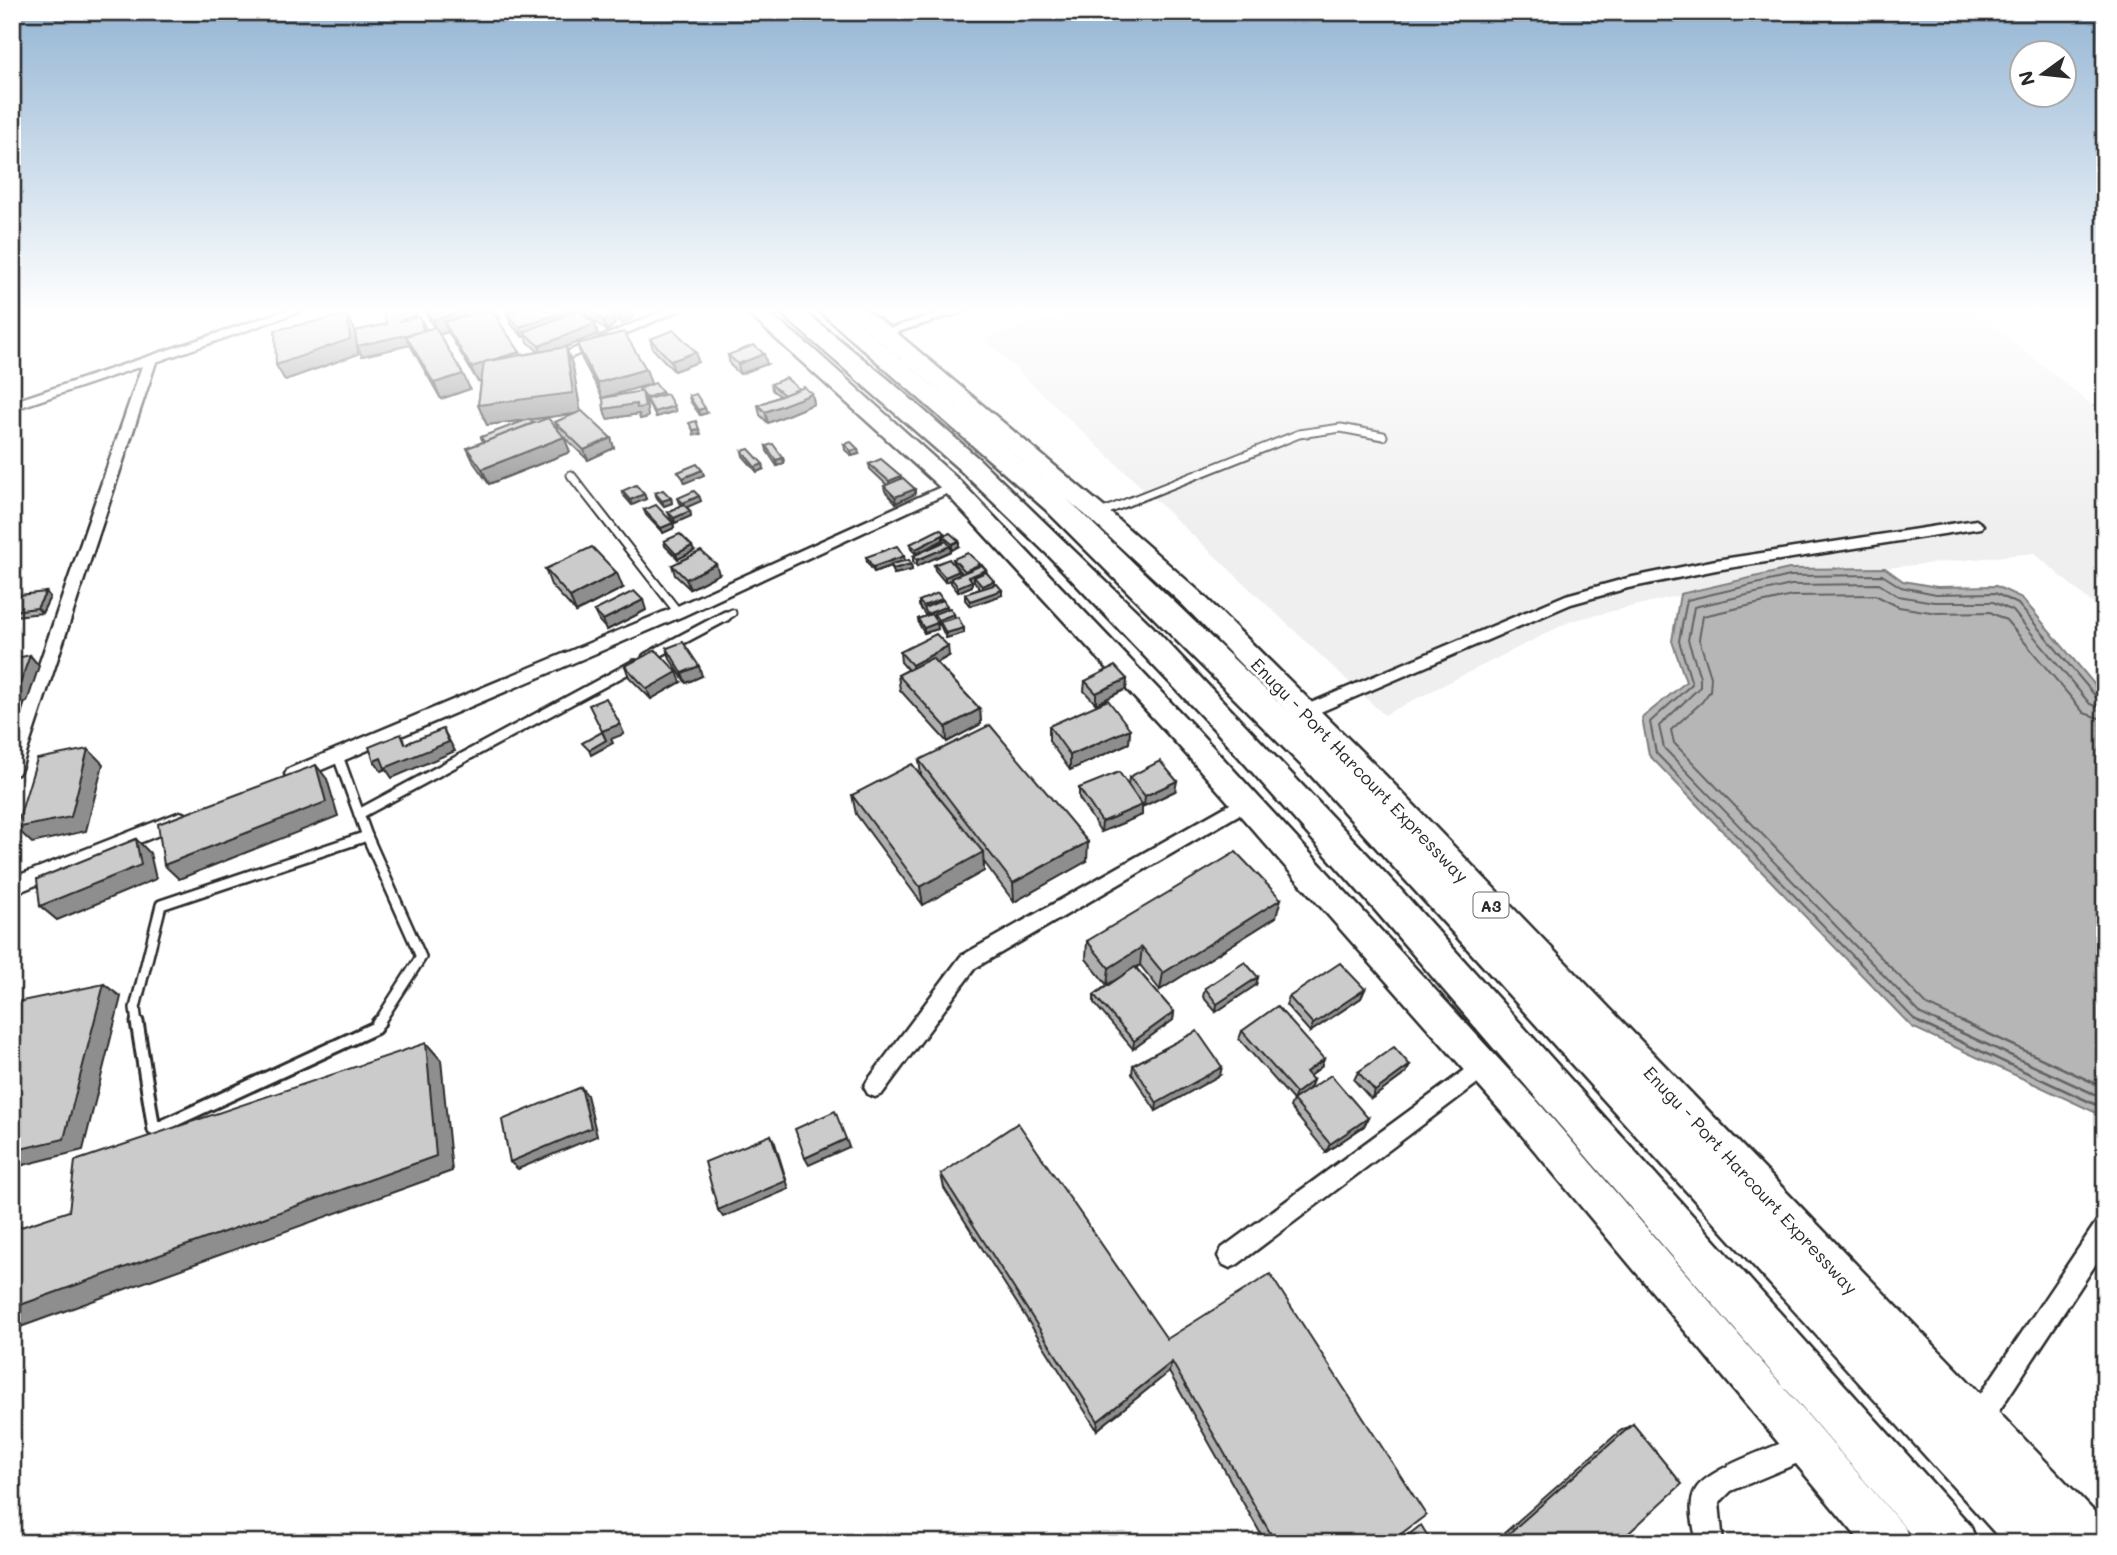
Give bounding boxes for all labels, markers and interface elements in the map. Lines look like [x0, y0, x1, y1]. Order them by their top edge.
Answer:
north arrow [2008, 38, 2078, 108]
text: N [2012, 68, 2040, 89]
street label: Enugu - Port Harcourt Expressway [1246, 652, 1474, 888]
road number: A3 [1474, 892, 1508, 917]
street label: Enugu - Port Harcourt Expressway [1639, 1061, 1863, 1299]

